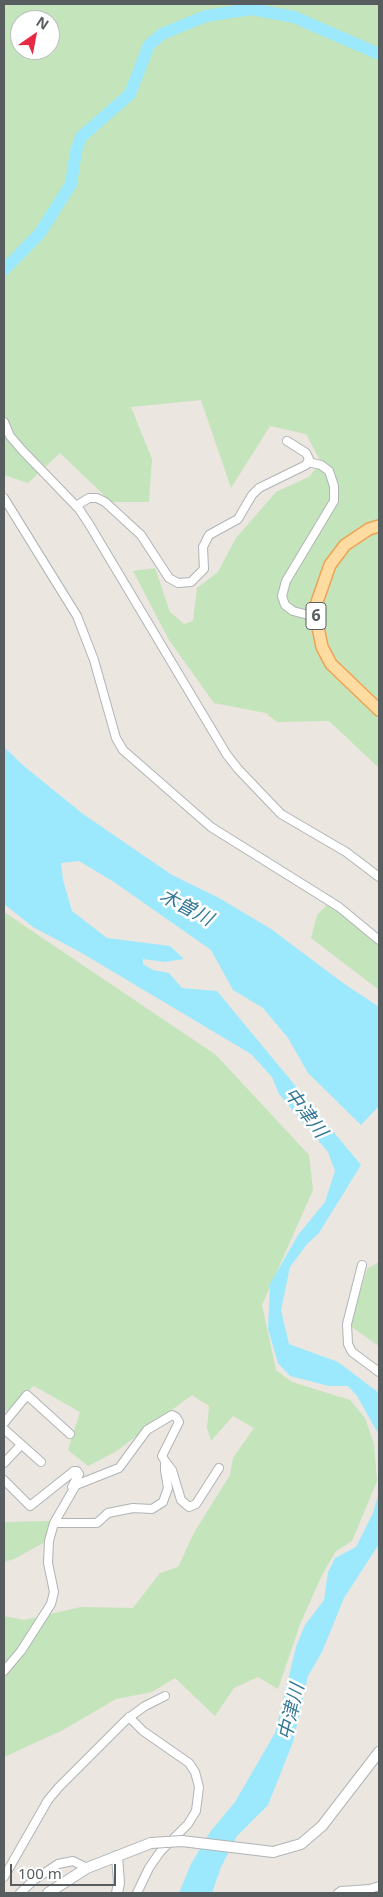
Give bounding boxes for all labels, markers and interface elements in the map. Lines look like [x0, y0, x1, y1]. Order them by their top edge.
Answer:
north arrow [10, 10, 60, 60]
text: N [33, 12, 53, 34]
road number: 6 [306, 602, 326, 630]
water label: 木曽川 [155, 885, 217, 931]
water label: 中津川 [279, 1083, 331, 1143]
water label: 中津川 [274, 1682, 310, 1742]
scale bar [12, 1854, 119, 1886]
text: 100 m [18, 1863, 62, 1883]

